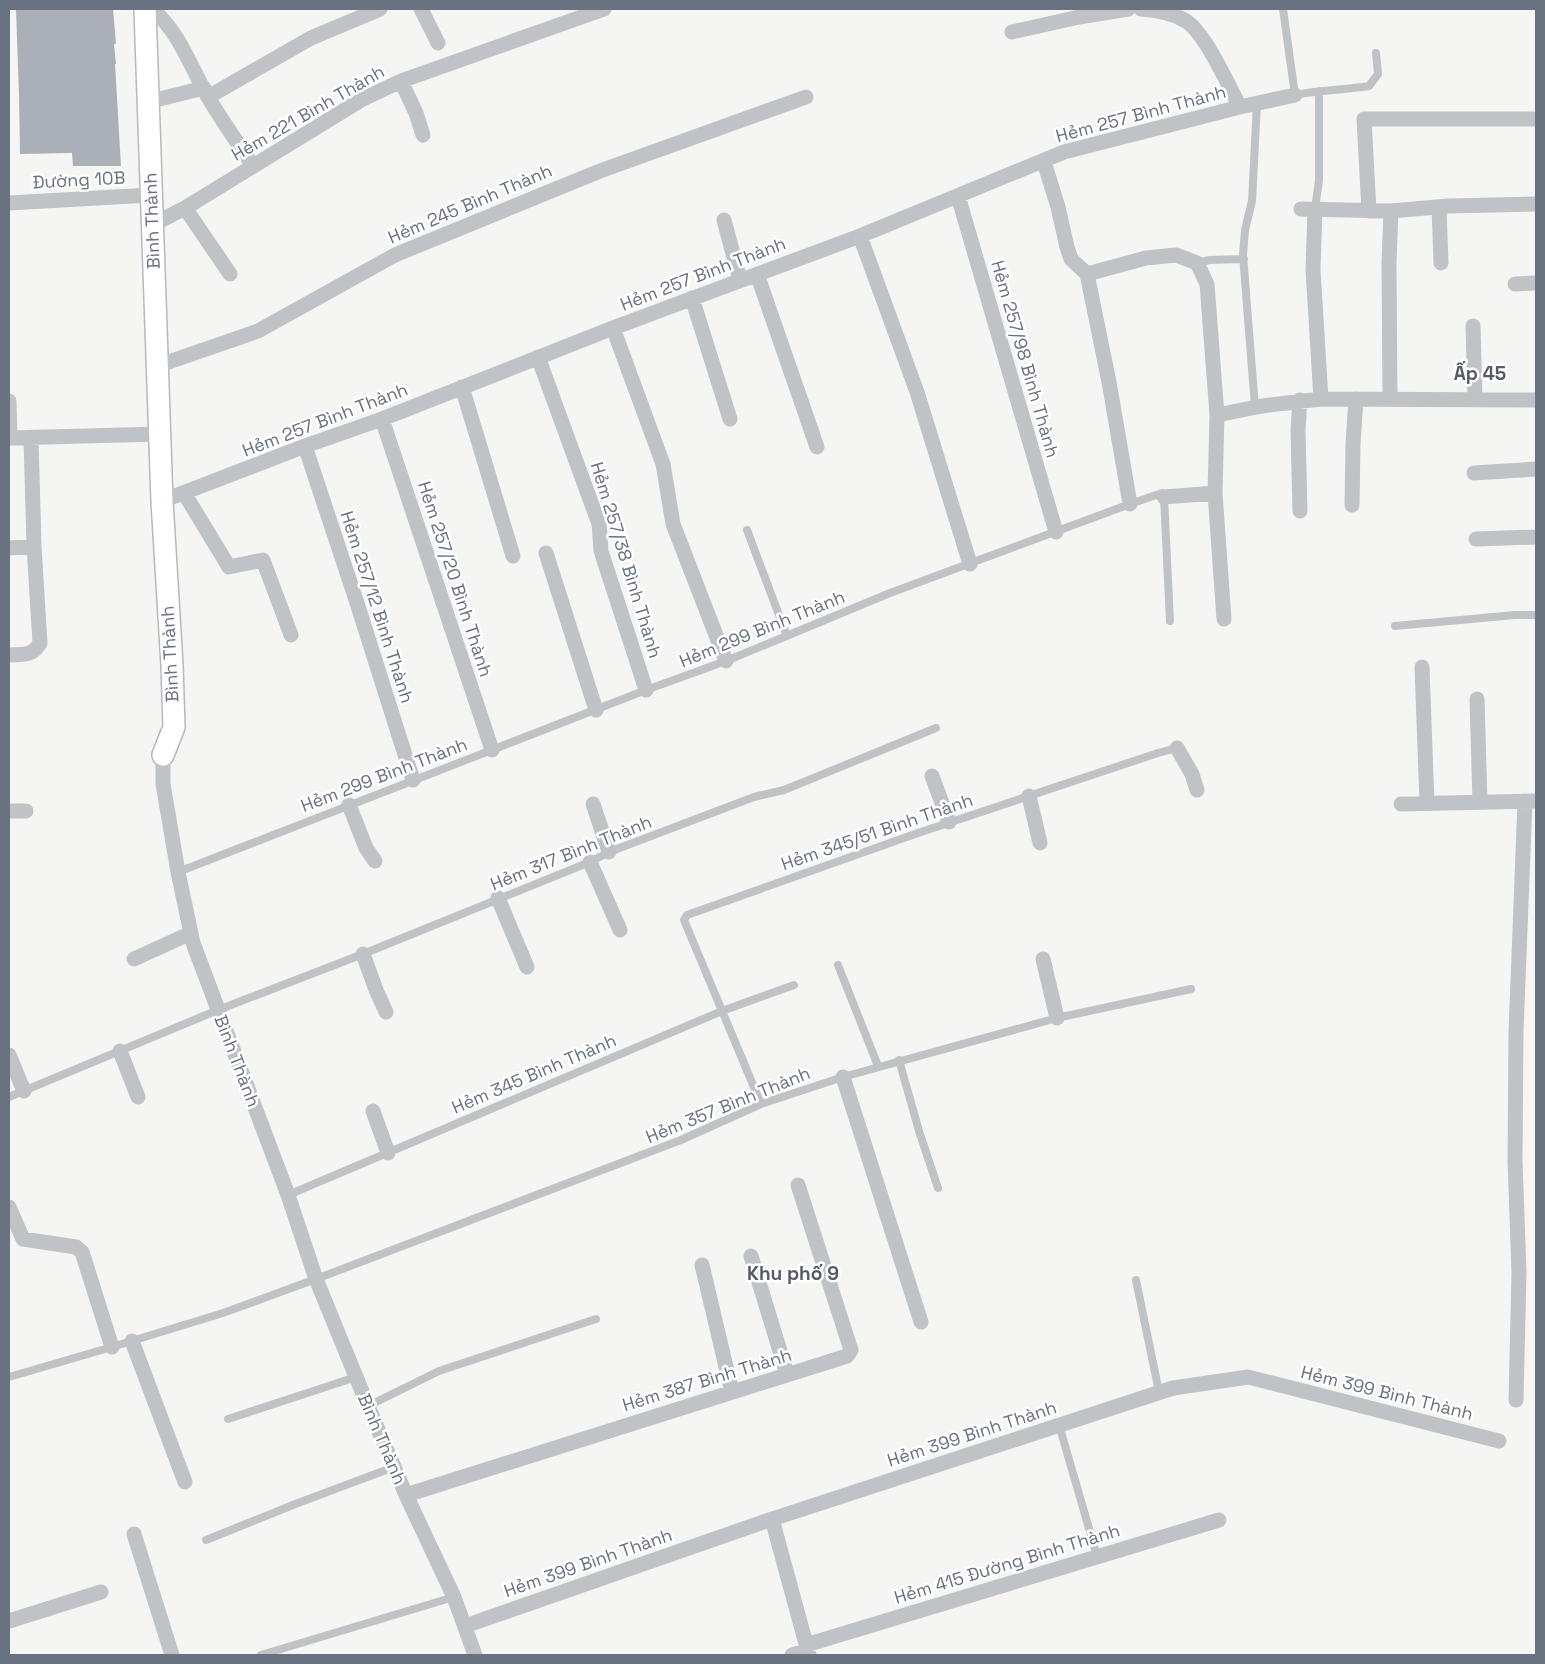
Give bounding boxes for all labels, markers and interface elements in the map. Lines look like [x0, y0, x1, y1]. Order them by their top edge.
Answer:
street label: Hẻm 221 Bình Thành [227, 59, 388, 166]
street label: Hẻm 257 Bình Thành [1053, 80, 1229, 147]
street label: Hẻm 245 Bình Thành [384, 159, 555, 249]
street label: Đường 10B [32, 166, 126, 193]
street label: Bình Thành [138, 172, 165, 270]
street label: Hẻm 257 Bình Thành [617, 231, 789, 316]
street label: Hẻm 257/98 Bình Thành [986, 258, 1065, 460]
district label: Ấp 45 [1454, 361, 1506, 386]
street label: Hẻm 257 Bình Thành [239, 377, 411, 462]
street label: Hẻm 257/38 Bình Thành [586, 459, 667, 661]
street label: Hẻm 257/20 Bình Thành [413, 478, 498, 680]
street label: Hẻm 257/12 Bình Thành [336, 508, 419, 706]
street label: Hẻm 299 Bình Thành [676, 585, 848, 672]
street label: Bình Thành [155, 605, 184, 703]
street label: Hẻm 299 Bình Thành [297, 732, 470, 817]
street label: Hẻm 345/51 Bình Thành [778, 788, 976, 875]
street label: Hẻm 317 Bình Thành [487, 810, 655, 895]
street label: Bình Thành [209, 1012, 266, 1110]
street label: Hẻm 345 Bình Thành [448, 1028, 620, 1119]
street label: Hẻm 357 Bình Thành [642, 1061, 813, 1148]
district label: Khu phố 9 [747, 1261, 839, 1286]
street label: Hẻm 387 Bình Thành [619, 1343, 794, 1416]
street label: Hẻm 399 Bình Thành [1299, 1360, 1476, 1425]
street label: Bình Thành [353, 1390, 412, 1488]
street label: Hẻm 399 Bình Thành [884, 1395, 1059, 1472]
street label: Hẻm 415 Đường Bình Thành [891, 1518, 1122, 1609]
street label: Hẻm 399 Bình Thành [501, 1523, 675, 1602]

